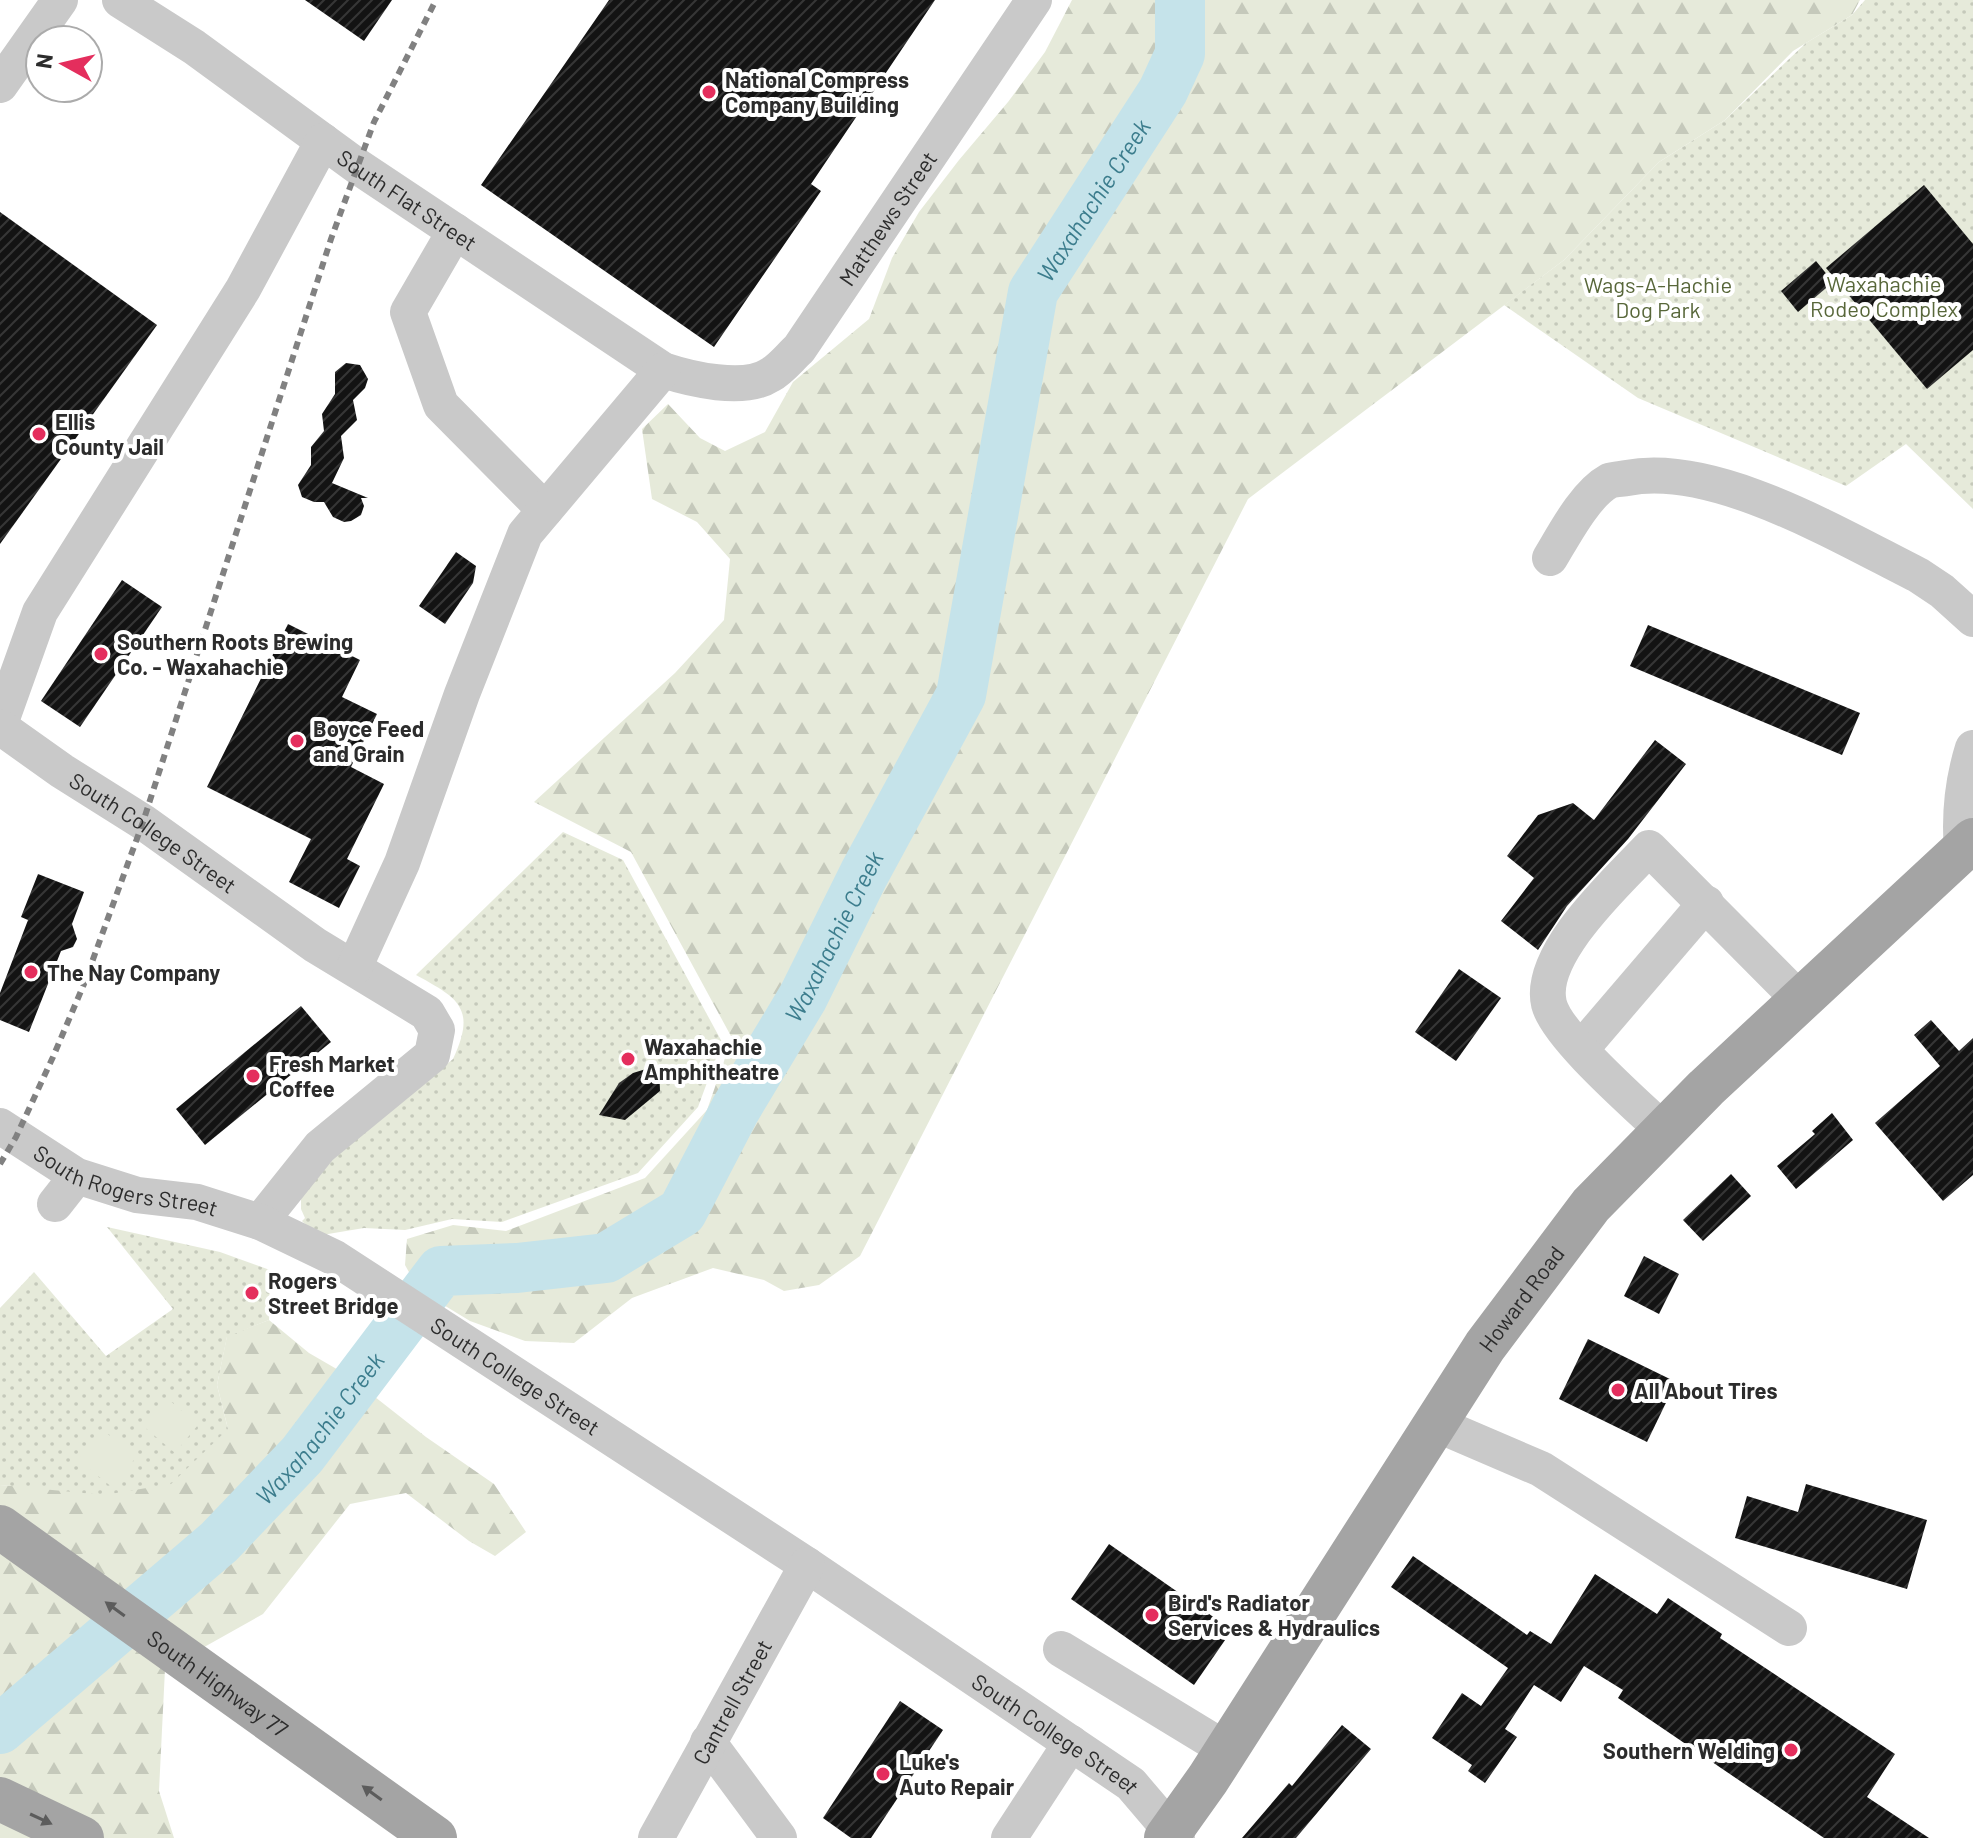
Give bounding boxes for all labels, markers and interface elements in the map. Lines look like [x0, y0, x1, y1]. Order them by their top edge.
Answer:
north arrow [24, 24, 104, 104]
text: N [29, 52, 57, 70]
place label: National Compress Company Building [725, 66, 909, 117]
marker: National Compress Company Building [700, 83, 718, 101]
water label: Waxahachie Creek [1029, 113, 1156, 287]
street label: South Flat Street [333, 143, 482, 255]
street label: Matthews Street [833, 146, 942, 290]
park label: Waxahachie Rodeo Complex [1810, 270, 1958, 321]
park label: Wags-A-Hachie Dog Park [1584, 271, 1732, 322]
place label: Ellis County Jail [55, 408, 164, 459]
marker: Ellis County Jail [30, 425, 48, 443]
place label: Southern Roots Brewing Co. - Waxahachie [117, 628, 353, 679]
marker: Southern Roots Brewing Co. - Waxahachie [92, 645, 110, 663]
place label: Boyce Feed and Grain [313, 715, 424, 766]
marker: Boyce Feed and Grain [288, 732, 306, 750]
street label: South College Street [65, 766, 242, 898]
water label: Waxahachie Creek [777, 845, 889, 1027]
place label: The Nay Company [47, 959, 220, 985]
marker: The Nay Company [22, 963, 40, 981]
place label: Waxahachie Amphitheatre [644, 1033, 779, 1084]
place label: Fresh Market Coffee [269, 1050, 395, 1101]
marker: Waxahachie Amphitheatre [619, 1050, 637, 1068]
marker: Fresh Market Coffee [244, 1067, 262, 1085]
street label: South Rogers Street [29, 1139, 221, 1221]
street label: Howard Road [1473, 1240, 1569, 1356]
place label: Rogers Street Bridge [268, 1267, 398, 1318]
marker: Rogers Street Bridge [243, 1284, 261, 1302]
street label: South College Street [426, 1311, 605, 1440]
water label: Waxahachie Creek [249, 1346, 389, 1510]
place label: All About Tires [1634, 1377, 1777, 1403]
marker: All About Tires [1609, 1381, 1627, 1399]
place label: Bird's Radiator Services & Hydraulics [1168, 1589, 1380, 1640]
one-way arrow [104, 1602, 125, 1617]
marker: Bird's Radiator Services & Hydraulics [1143, 1606, 1161, 1624]
street label: South Highway 77 [143, 1624, 293, 1742]
street label: Cantrell Street [687, 1635, 776, 1768]
street label: South College Street [967, 1668, 1146, 1798]
place label: Southern Welding [1603, 1737, 1775, 1763]
marker: Southern Welding [1782, 1741, 1800, 1759]
place label: Luke's Auto Repair [899, 1748, 1015, 1799]
marker: Luke's Auto Repair [874, 1765, 892, 1783]
one-way arrow [361, 1786, 382, 1801]
one-way arrow [29, 1812, 53, 1826]

